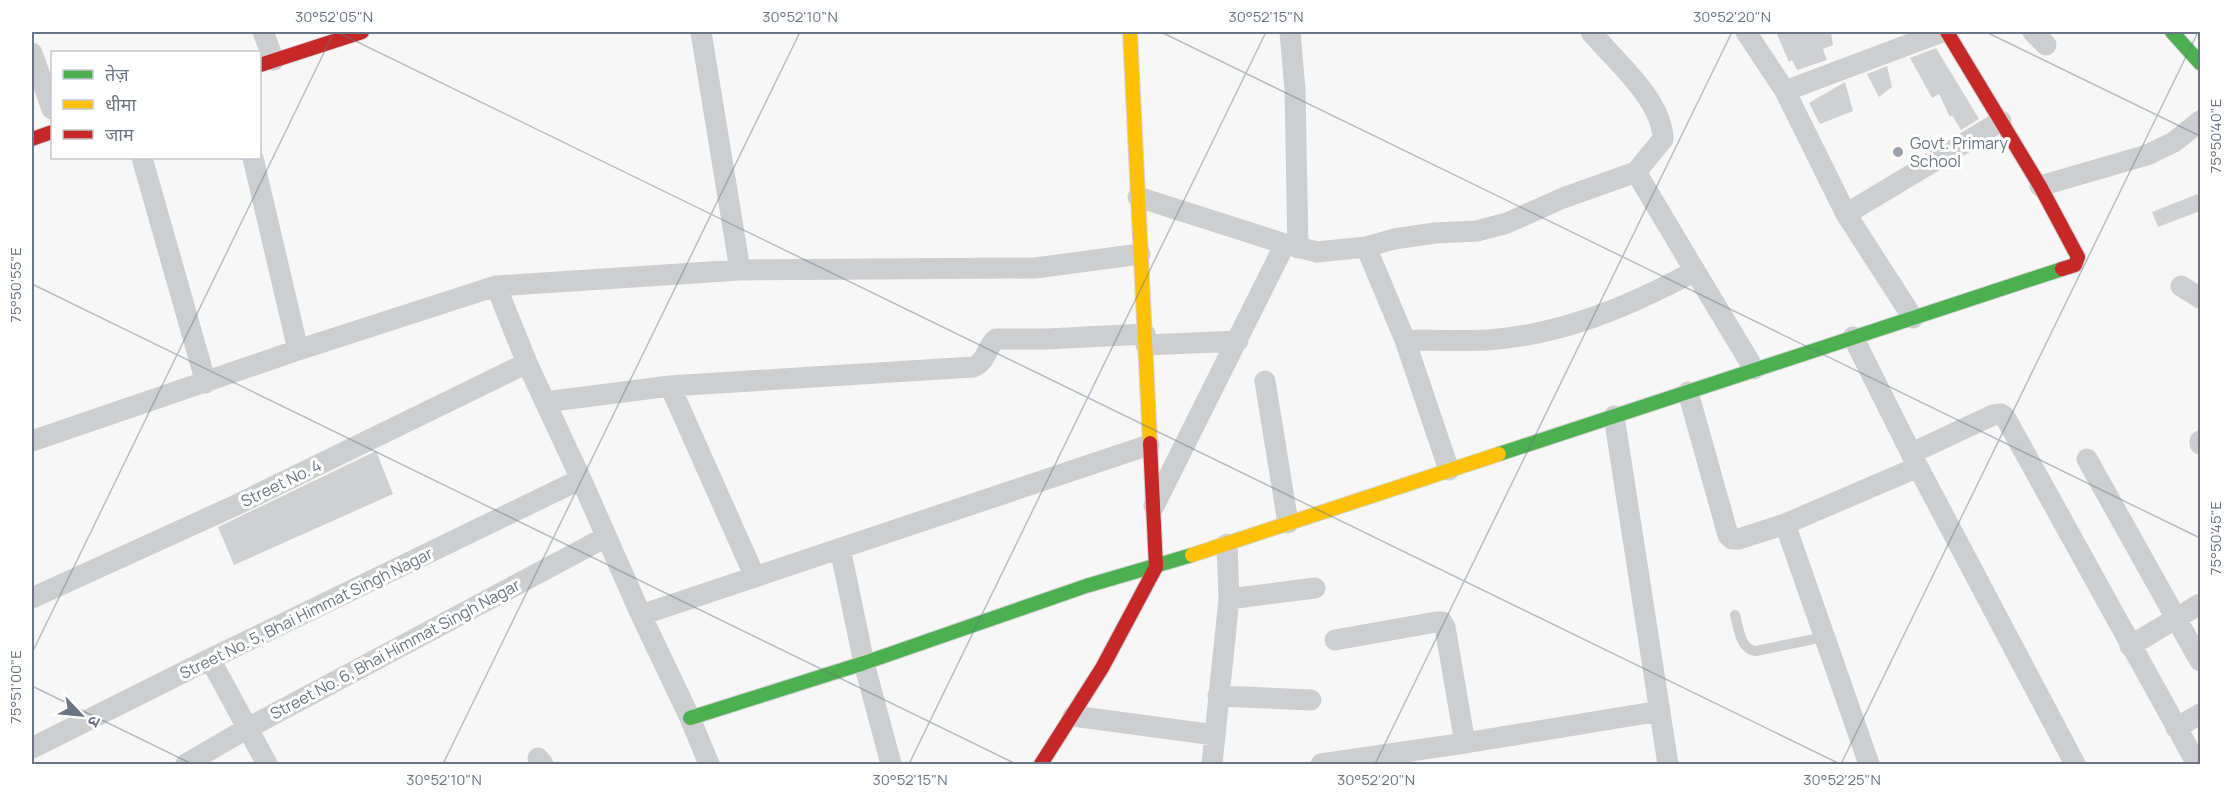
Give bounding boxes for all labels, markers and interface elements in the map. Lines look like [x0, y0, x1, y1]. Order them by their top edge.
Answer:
text: 30°52'05"N [295, 6, 373, 27]
text: 30°52'10"N [762, 6, 838, 27]
text: 30°52'15"N [1229, 6, 1303, 27]
text: 30°52'20"N [1693, 6, 1771, 27]
legend [51, 51, 261, 159]
text: तेज़ [105, 62, 129, 86]
text: धीमा [105, 92, 136, 116]
text: 75°50'40"E [2205, 99, 2226, 173]
text: जाम [105, 122, 135, 146]
place label: Govt. Primary School [1910, 132, 2009, 172]
marker: Govt. Primary School [1891, 145, 1905, 159]
text: 75°50'55"E [5, 247, 26, 323]
street label: Street No. 4 [237, 454, 325, 512]
text: 75°50'45"E [2205, 501, 2226, 575]
street label: Street No. 5, Bhai Himmat Singh Nagar [176, 542, 436, 684]
street label: Street No. 6, Bhai Himmat Singh Nagar [266, 574, 524, 724]
text: 75°51'00"E [5, 650, 26, 724]
north arrow [51, 685, 111, 745]
text: उ [82, 713, 106, 731]
text: 30°52'10"N [406, 769, 482, 790]
text: 30°52'15"N [873, 769, 947, 790]
text: 30°52'20"N [1337, 769, 1415, 790]
text: 30°52'25"N [1803, 769, 1881, 790]

